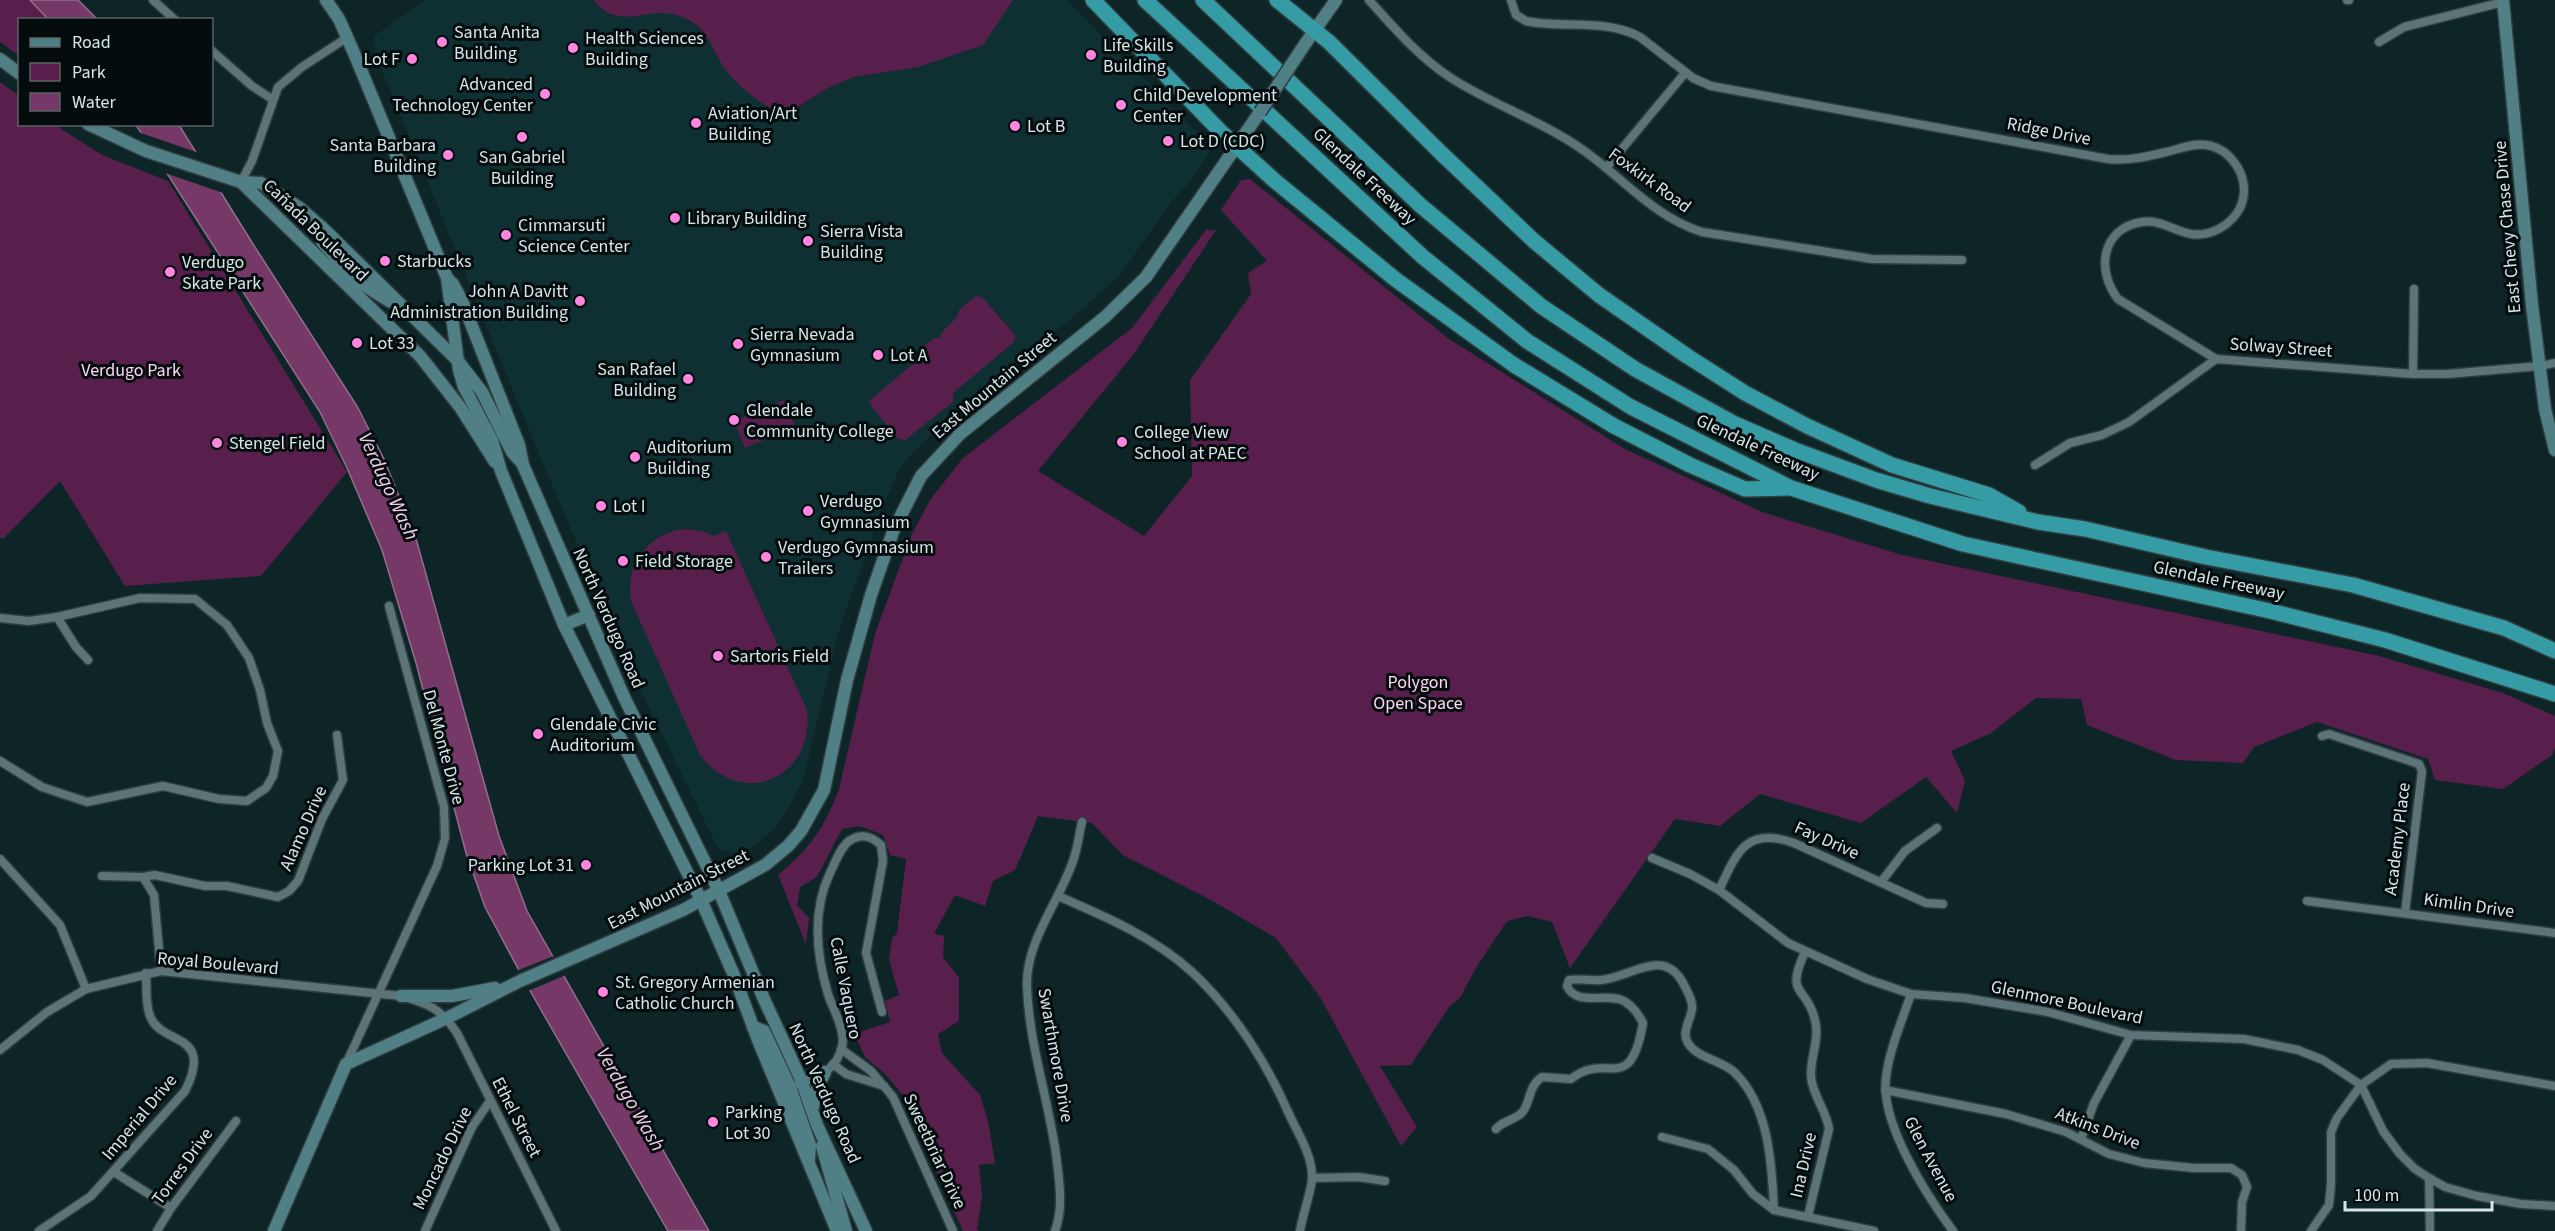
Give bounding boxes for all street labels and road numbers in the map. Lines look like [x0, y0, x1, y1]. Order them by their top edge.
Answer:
street label: Ridge Drive [2005, 111, 2093, 152]
street label: Glendale Freeway [1307, 122, 1422, 231]
street label: East Chevy Chase Drive [2487, 140, 2527, 314]
street label: Foxkirk Road [1603, 142, 1696, 219]
street label: Cañada Boulevard [257, 173, 374, 287]
street label: East Mountain Street [927, 326, 1062, 445]
street label: Solway Street [2229, 331, 2333, 364]
street label: Glendale Freeway [1692, 408, 1824, 487]
street label: North Verdugo Road [566, 544, 651, 693]
street label: Glendale Freeway [2151, 554, 2287, 607]
street label: Del Monte Drive [416, 687, 471, 808]
street label: Academy Place [2378, 781, 2417, 897]
street label: Alamo Drive [274, 782, 333, 875]
street label: Fay Drive [1790, 815, 1863, 866]
street label: East Mountain Street [603, 843, 753, 936]
street label: Kimlin Drive [2422, 887, 2516, 924]
street label: Calle Vaquero [823, 935, 868, 1041]
street label: Royal Boulevard [156, 946, 280, 981]
street label: Glenmore Boulevard [1989, 974, 2145, 1031]
street label: Swarthmore Drive [1031, 986, 1080, 1124]
street label: North Verdugo Road [782, 1019, 867, 1168]
street label: Imperial Drive [96, 1069, 183, 1166]
street label: Ethel Street [486, 1073, 547, 1162]
street label: Sweetbriar Drive [897, 1089, 972, 1213]
street label: Atkins Drive [2052, 1101, 2144, 1156]
street label: Moncado Drive [407, 1102, 478, 1214]
street label: Glen Avenue [1898, 1112, 1964, 1206]
street label: Torres Drive [146, 1123, 219, 1210]
street label: Ina Drive [1784, 1130, 1823, 1200]

